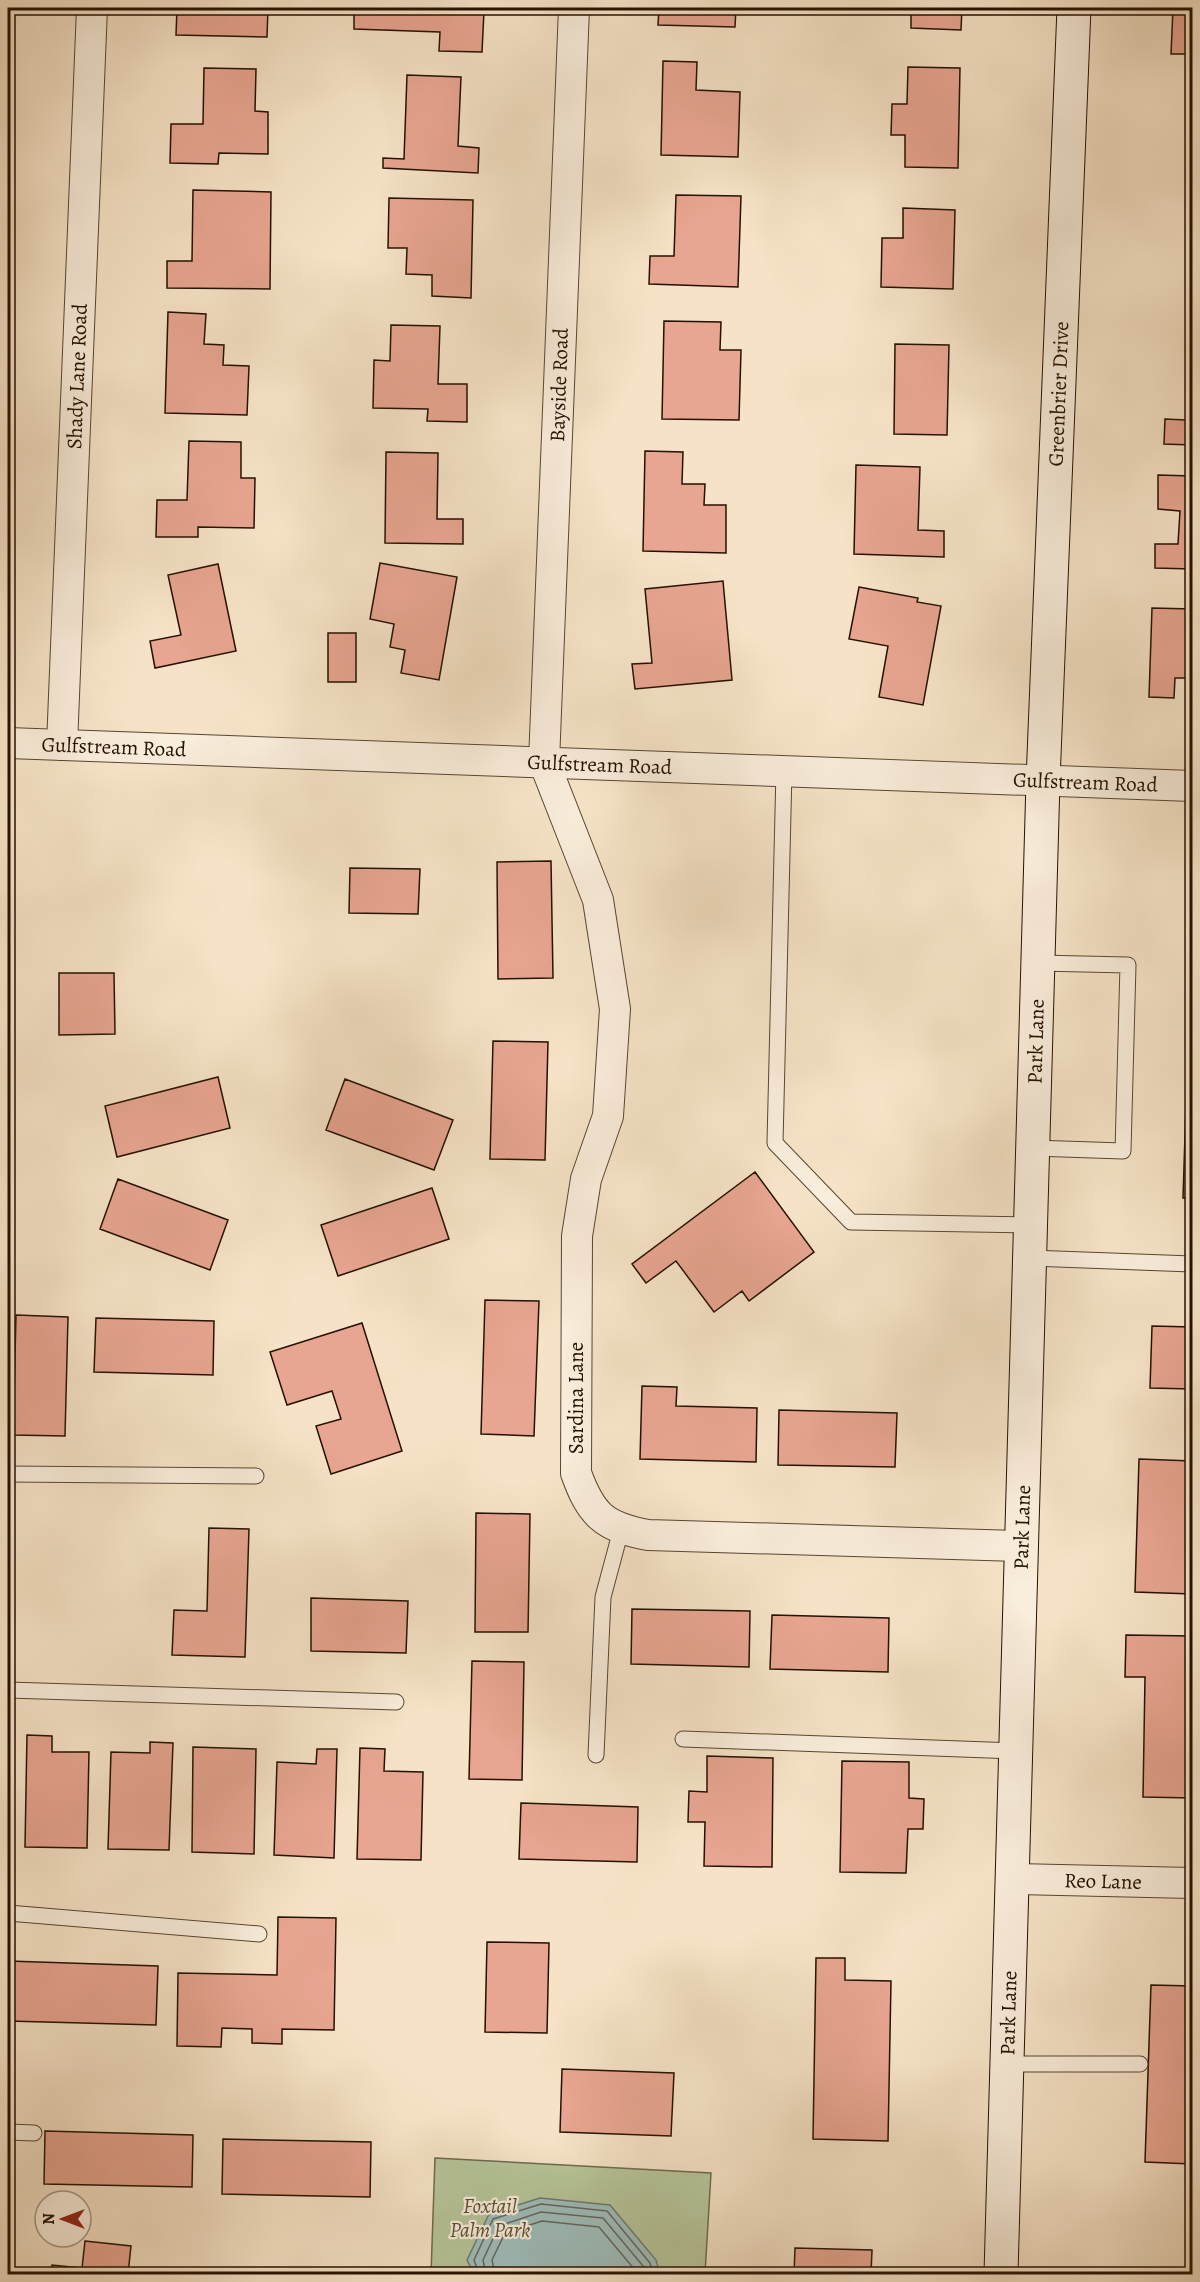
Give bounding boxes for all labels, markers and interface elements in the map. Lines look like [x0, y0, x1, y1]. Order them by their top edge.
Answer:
street label: Shady Lane Road [60, 302, 94, 450]
street label: Greenbrier Drive [1042, 321, 1075, 467]
street label: Bayside Road [543, 327, 575, 443]
street label: Gulfstream Road [41, 730, 188, 763]
street label: Gulfstream Road [527, 748, 673, 781]
street label: Gulfstream Road [1012, 766, 1159, 799]
street label: Park Lane [1020, 999, 1051, 1084]
street label: Sardina Lane [562, 1342, 590, 1454]
street label: Park Lane [1007, 1484, 1037, 1570]
street label: Reo Lane [1064, 1866, 1142, 1896]
street label: Park Lane [993, 1970, 1024, 2056]
north arrow [33, 2189, 93, 2249]
park label: Foxtail Palm Park [450, 2192, 530, 2244]
text: N [38, 2213, 60, 2225]

